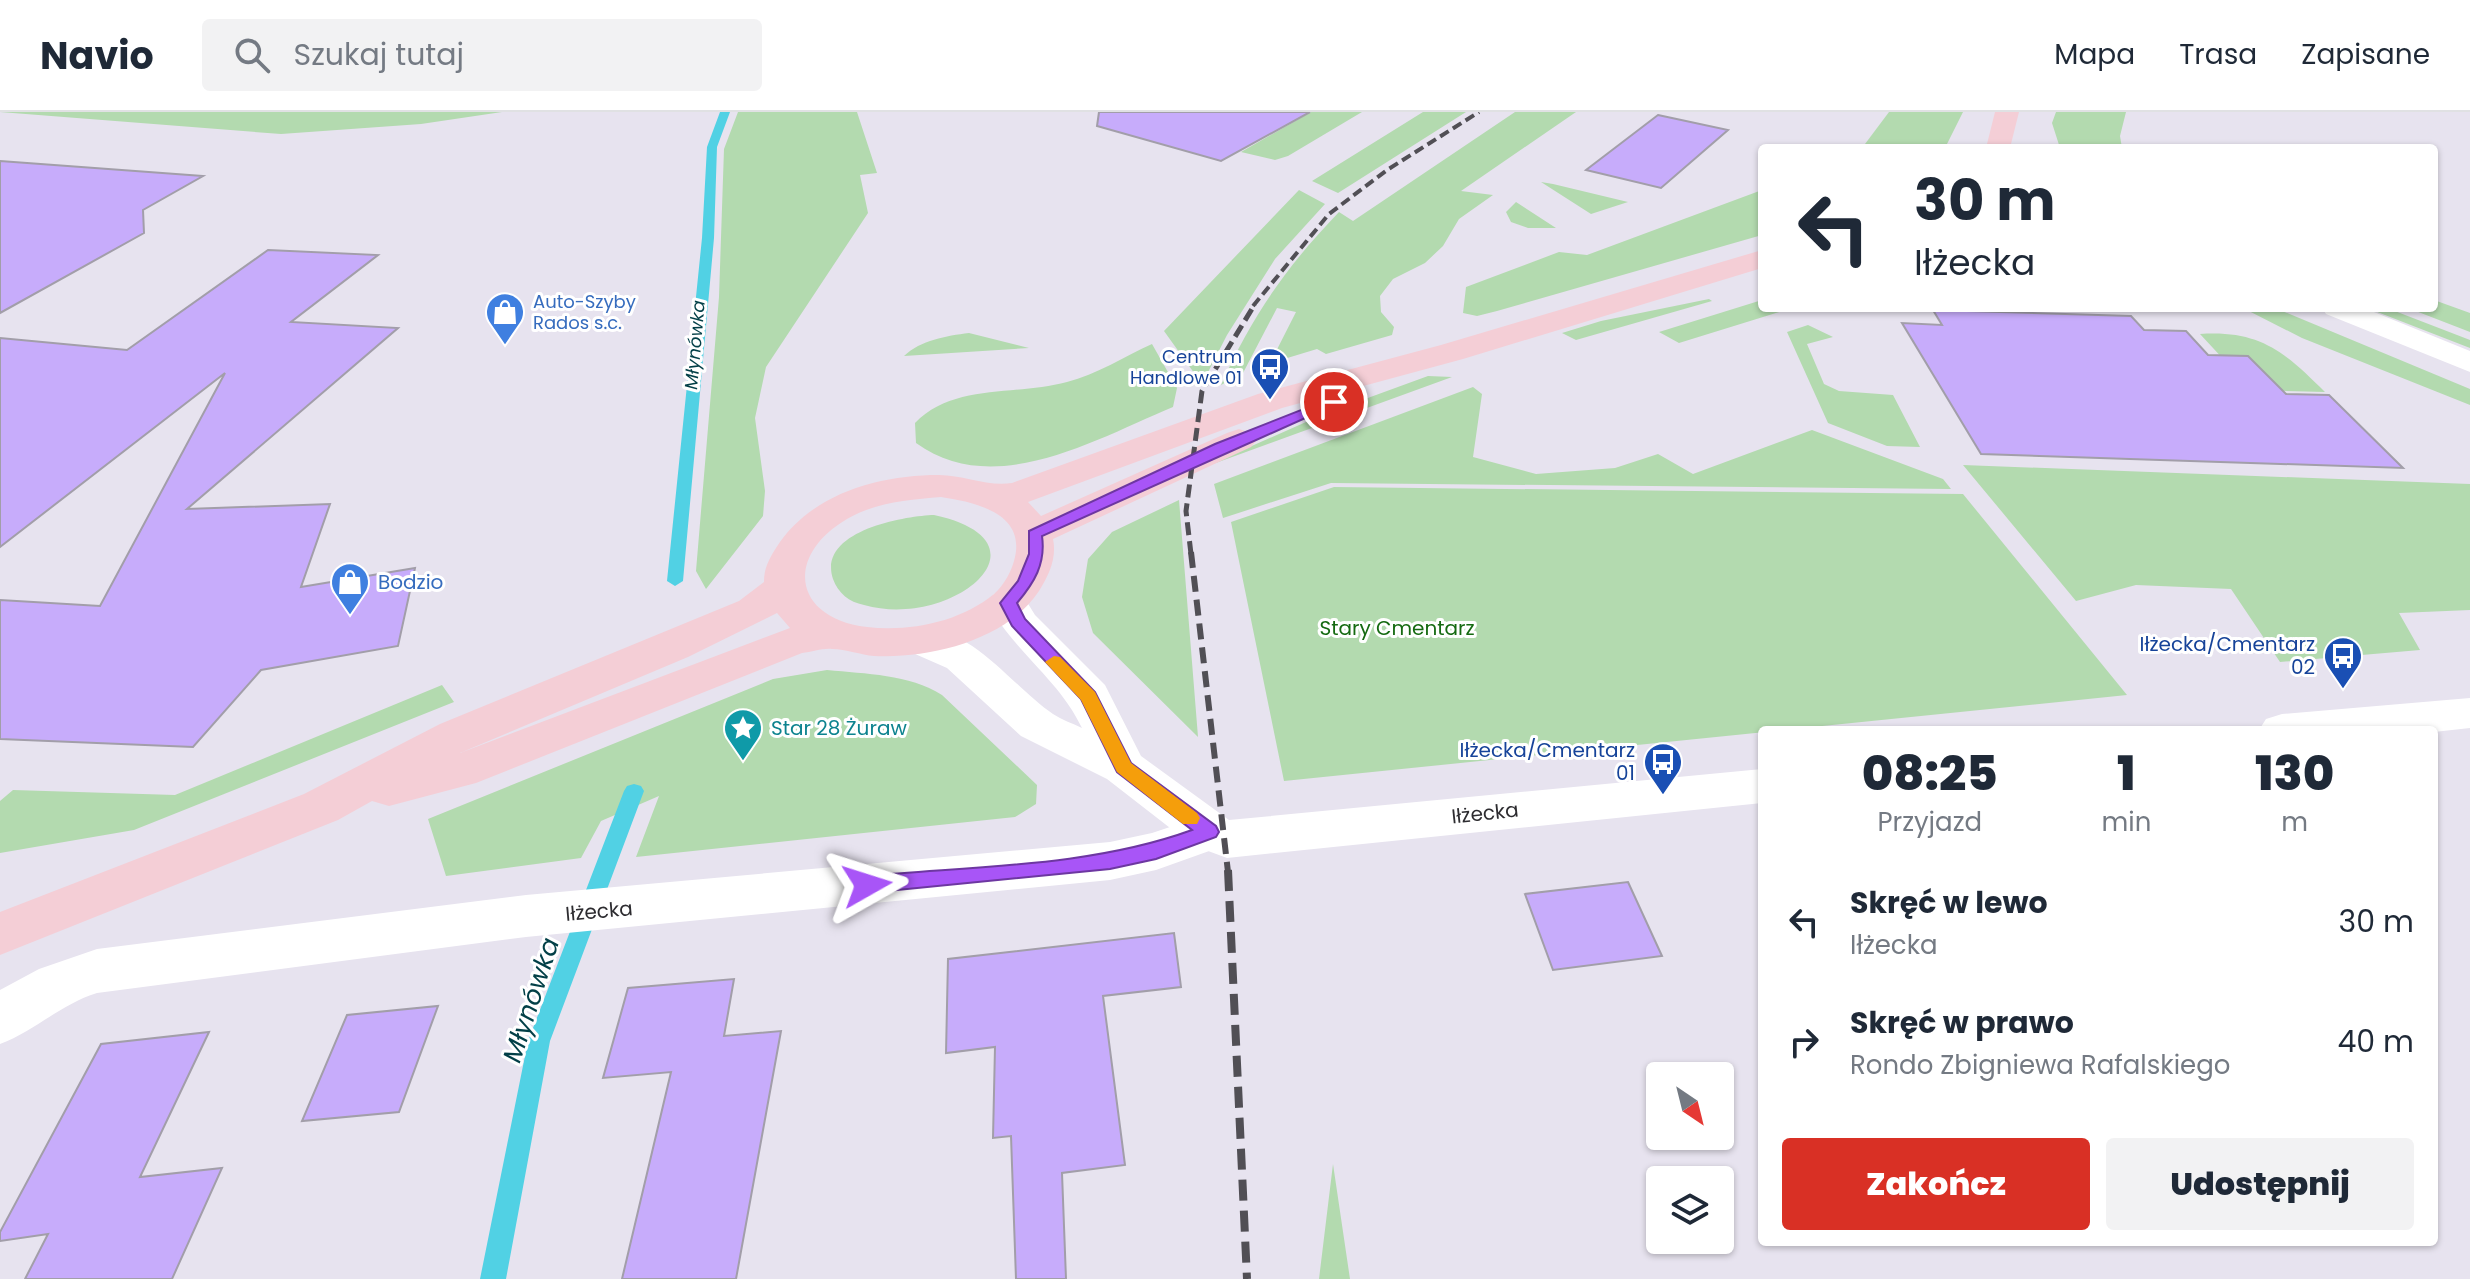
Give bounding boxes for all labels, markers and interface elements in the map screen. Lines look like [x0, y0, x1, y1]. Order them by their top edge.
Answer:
search box [202, 19, 762, 91]
text: Navio [40, 29, 154, 82]
icon: search [230, 33, 274, 77]
text: Szukaj tutaj [294, 33, 464, 76]
text: Mapa [2054, 35, 2135, 74]
text: Trasa [2179, 35, 2257, 74]
text: Zapisane [2301, 35, 2430, 74]
text: 30 m [1914, 161, 2056, 240]
icon: left [1782, 176, 1886, 280]
text: Iłżecka [1914, 237, 2035, 288]
place label: Auto-Szyby Rados s.c. [533, 289, 636, 335]
shop icon: Auto-Szyby Rados s.c. [484, 291, 526, 346]
water label: Młynówka [678, 299, 711, 391]
place label: Centrum Handlowe 01 [1130, 344, 1242, 390]
bus stop icon: Centrum Handlowe 01 [1249, 346, 1291, 401]
pin [1300, 368, 1368, 436]
icon: arrive [1312, 380, 1356, 424]
shop icon: Bodzio [329, 561, 371, 616]
place label: Bodzio [378, 568, 443, 596]
park label: Stary Cmentarz [1319, 614, 1475, 642]
place label: Iłżecka/Cmentarz 02 [2139, 630, 2315, 681]
bus stop icon: Iłżecka/Cmentarz 02 [2322, 635, 2364, 690]
place icon: Star 28 Żuraw [722, 707, 764, 762]
place label: Star 28 Żuraw [771, 714, 907, 742]
place label: Iłżecka/Cmentarz 01 [1459, 736, 1635, 787]
text: 08:25 [1862, 740, 1998, 807]
text: 1 [2117, 740, 2136, 807]
text: 130 [2255, 740, 2334, 807]
bus stop icon: Iłżecka/Cmentarz 01 [1642, 741, 1684, 796]
street label: Iłżecka [1450, 796, 1520, 830]
text: Przyjazd [1877, 804, 1982, 840]
text: min [2101, 804, 2151, 840]
text: m [2281, 804, 2308, 840]
position arrow [825, 843, 909, 927]
text: Skręć w lewo [1850, 881, 2048, 924]
street label: Iłżecka [564, 894, 634, 928]
icon: left [1782, 900, 1826, 944]
text: 30 m [2339, 900, 2414, 943]
text: Iłżecka [1850, 927, 1938, 963]
water label: Młynówka [494, 933, 568, 1067]
text: Skręć w prawo [1850, 1001, 2074, 1044]
icon: right [1782, 1020, 1826, 1064]
text: 40 m [2337, 1020, 2414, 1063]
text: Rondo Zbigniewa Rafalskiego [1850, 1047, 2230, 1083]
north arrow [1646, 1062, 1734, 1150]
map controls [1646, 1062, 1734, 1254]
button: Zakończ [1782, 1138, 2090, 1230]
button: Udostępnij [2106, 1138, 2414, 1230]
button: layers [1646, 1166, 1734, 1254]

